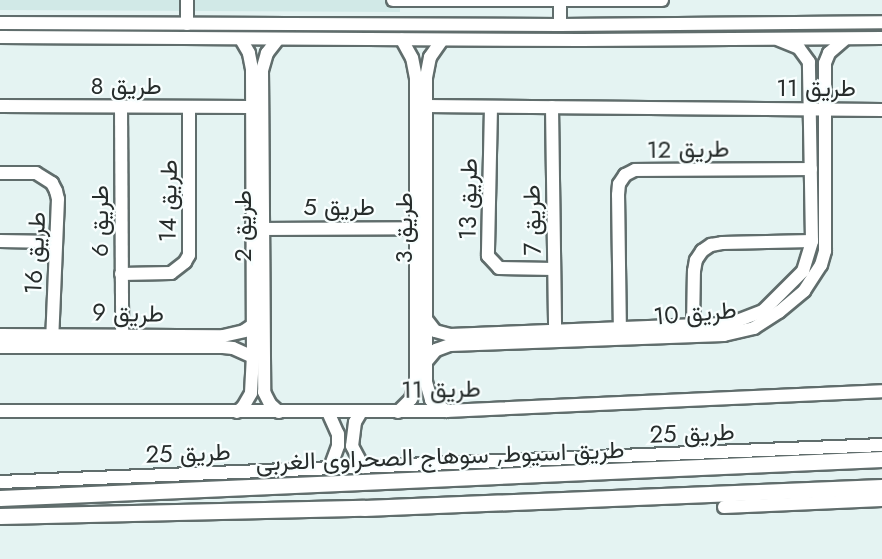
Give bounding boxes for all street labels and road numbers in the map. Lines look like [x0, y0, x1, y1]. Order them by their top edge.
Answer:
street label: طريق 8 [90, 72, 162, 100]
street label: طريق 11 [776, 74, 856, 102]
street label: طريق 12 [646, 134, 730, 164]
street label: طريق 13 [453, 158, 483, 240]
street label: طريق 14 [153, 159, 183, 243]
street label: طريق 7 [517, 184, 547, 256]
street label: طريق 6 [86, 185, 114, 257]
street label: طريق 2 [229, 190, 257, 262]
street label: طريق 3 [390, 192, 418, 264]
street label: طريق 5 [303, 193, 375, 221]
street label: طريق 16 [18, 211, 52, 295]
street label: طريق 10 [652, 295, 738, 331]
street label: طريق 9 [92, 298, 164, 328]
street label: طريق 11 [401, 374, 481, 404]
street label: طريق 25 [649, 417, 735, 449]
street label: طريق اسيوط, سوهاج الصحراوى الغربى [255, 435, 625, 477]
street label: طريق 25 [145, 437, 231, 469]

